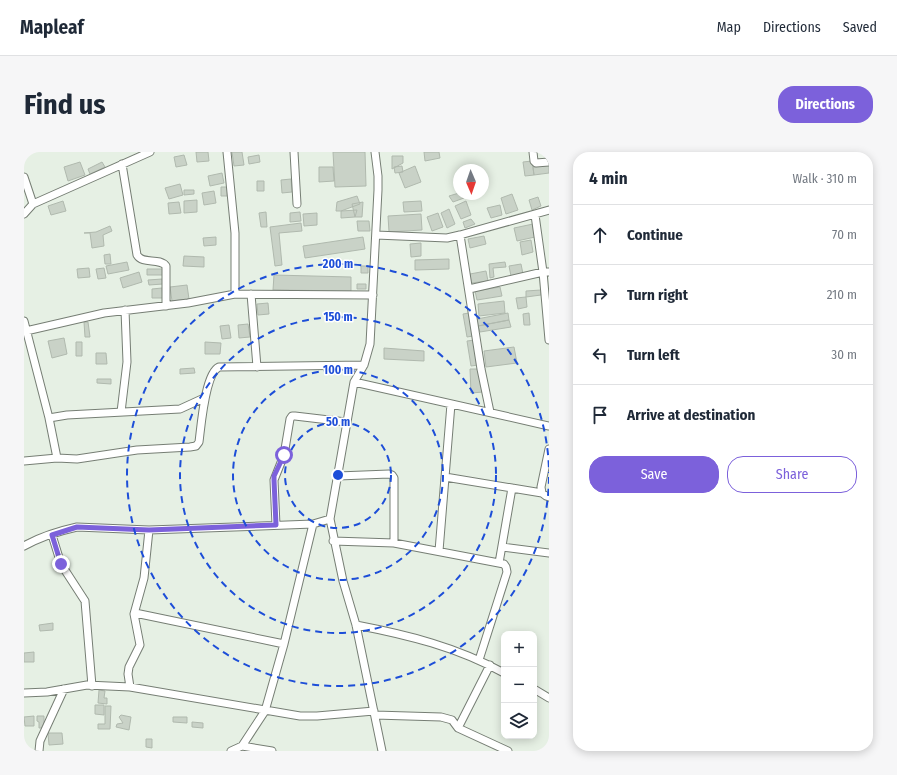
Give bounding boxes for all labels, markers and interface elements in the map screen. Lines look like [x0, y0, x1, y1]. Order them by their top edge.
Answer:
text: Mapleaf [20, 16, 84, 39]
text: Map [717, 19, 741, 36]
text: Directions [763, 19, 821, 36]
text: Saved [843, 19, 877, 36]
button: Directions [778, 86, 873, 123]
text: Find us [24, 88, 106, 121]
north arrow [453, 164, 489, 200]
text: 4 min [589, 168, 628, 189]
text: Walk · 310 m [793, 171, 857, 186]
icon: ahead [589, 224, 611, 246]
text: Continue [627, 226, 683, 244]
text: 70 m [832, 227, 857, 242]
text: 200 m [322, 257, 353, 271]
icon: right [589, 284, 611, 306]
text: Turn right [627, 286, 688, 304]
text: 210 m [827, 287, 857, 302]
text: 150 m [323, 310, 353, 324]
icon: left [589, 344, 611, 366]
text: Turn left [627, 346, 680, 364]
text: 30 m [831, 347, 857, 362]
text: 100 m [323, 363, 353, 377]
icon: arrive [589, 404, 611, 426]
text: Arrive at destination [627, 406, 755, 424]
text: 50 m [326, 415, 350, 429]
route start [275, 446, 293, 464]
button: Save [589, 456, 719, 493]
button: Share [727, 456, 857, 493]
centre of rings [331, 468, 345, 482]
route end [52, 555, 70, 573]
map controls [501, 631, 537, 739]
button: + [501, 631, 537, 667]
button: − [501, 667, 537, 703]
button: layers [501, 703, 537, 739]

